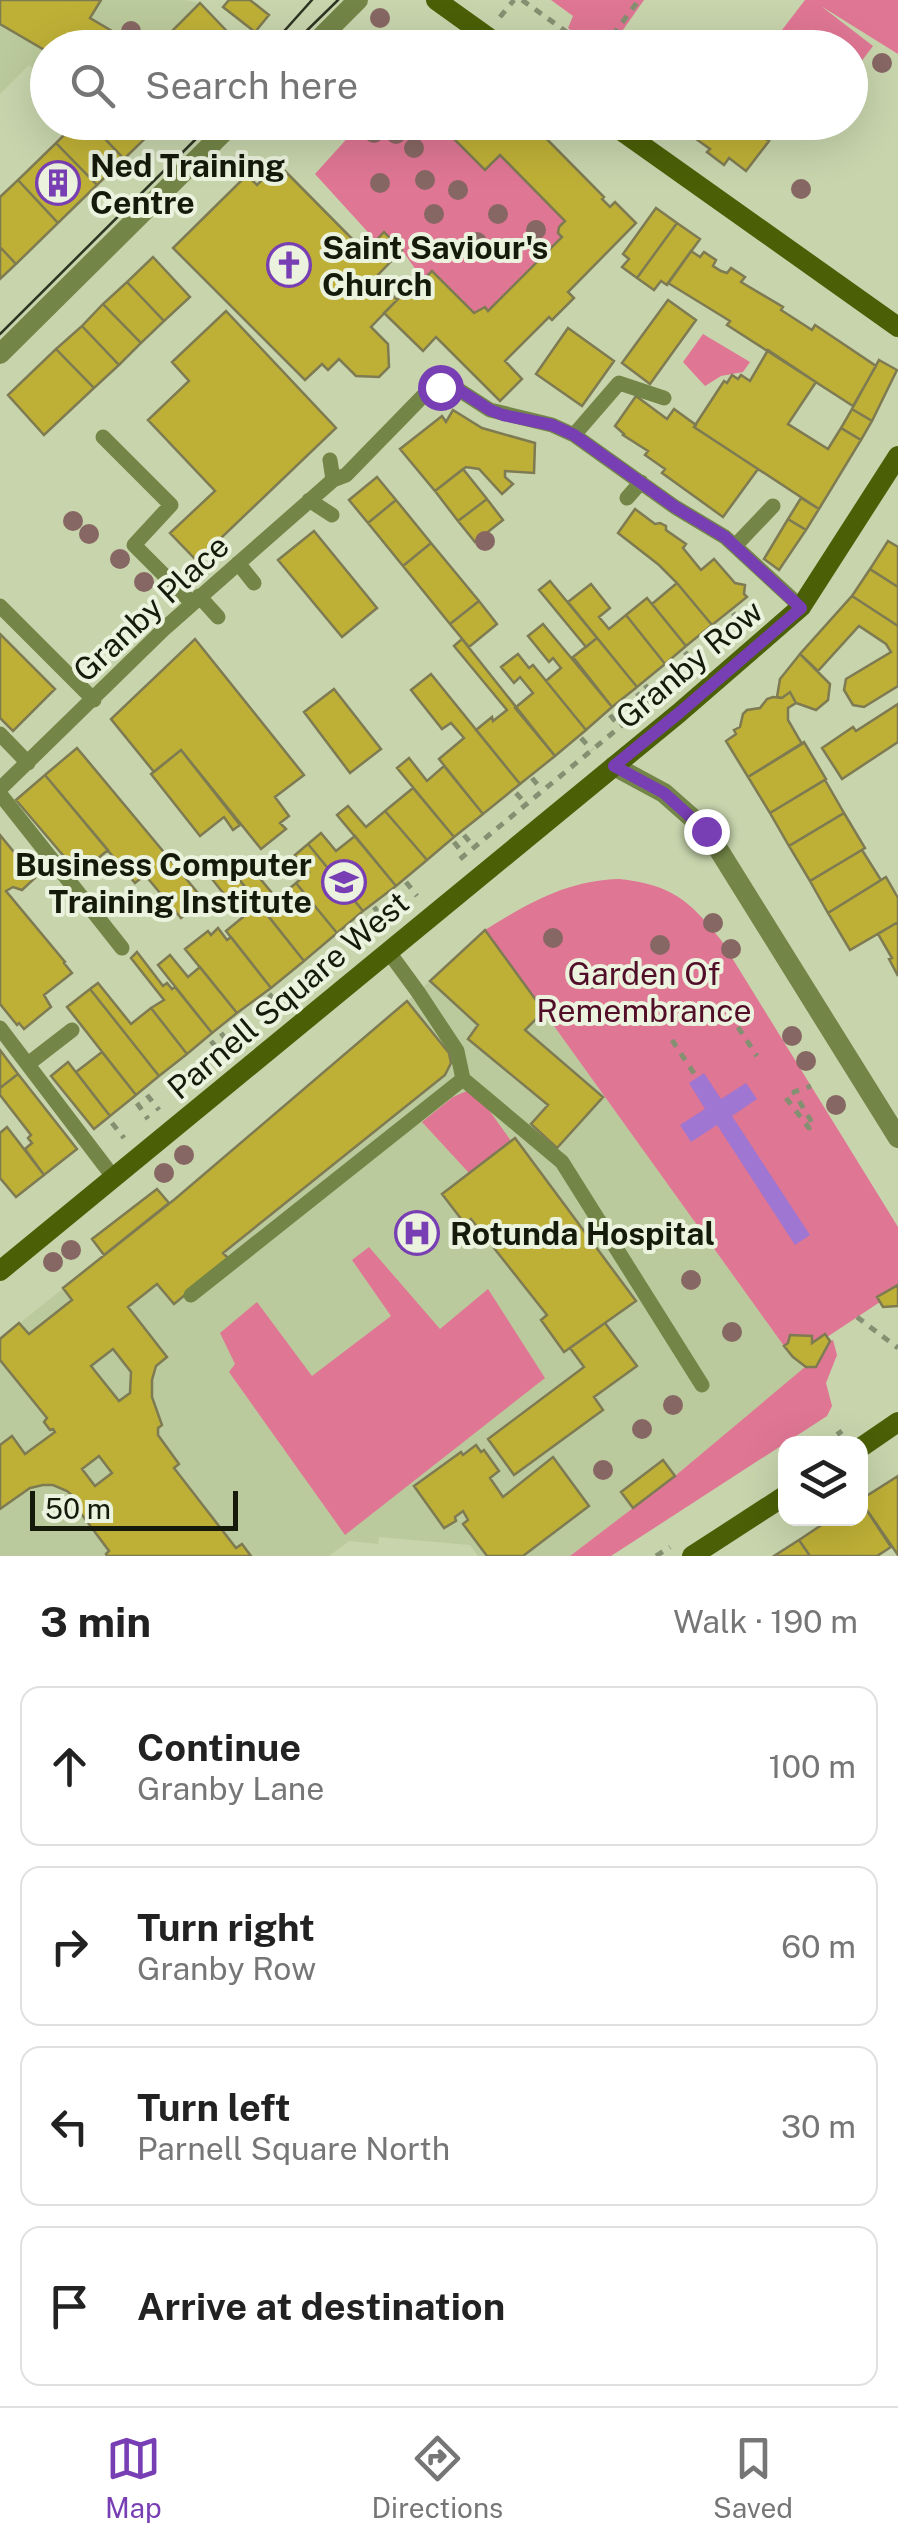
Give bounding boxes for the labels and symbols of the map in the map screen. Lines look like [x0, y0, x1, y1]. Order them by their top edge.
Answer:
place label: Ned Training Centre [90, 147, 285, 221]
building icon: Ned Training Centre [35, 160, 81, 206]
place label: Saint Saviour's Church [322, 229, 548, 303]
church icon: Saint Saviour's Church [266, 242, 312, 288]
route start [418, 365, 464, 411]
street label: Granby Place [66, 527, 236, 689]
street label: Granby Row [608, 592, 770, 736]
route end [684, 809, 730, 855]
place label: Business Computer Training Institute [15, 846, 312, 920]
school or university icon: Business Computer Training Institute [321, 859, 367, 905]
street label: Parnell Square West [160, 883, 416, 1107]
park label: Garden Of Remembrance [536, 955, 752, 1029]
hospital icon: Rotunda Hospital [394, 1210, 440, 1256]
place label: Rotunda Hospital [450, 1215, 715, 1252]
scale bar [30, 1486, 238, 1530]

